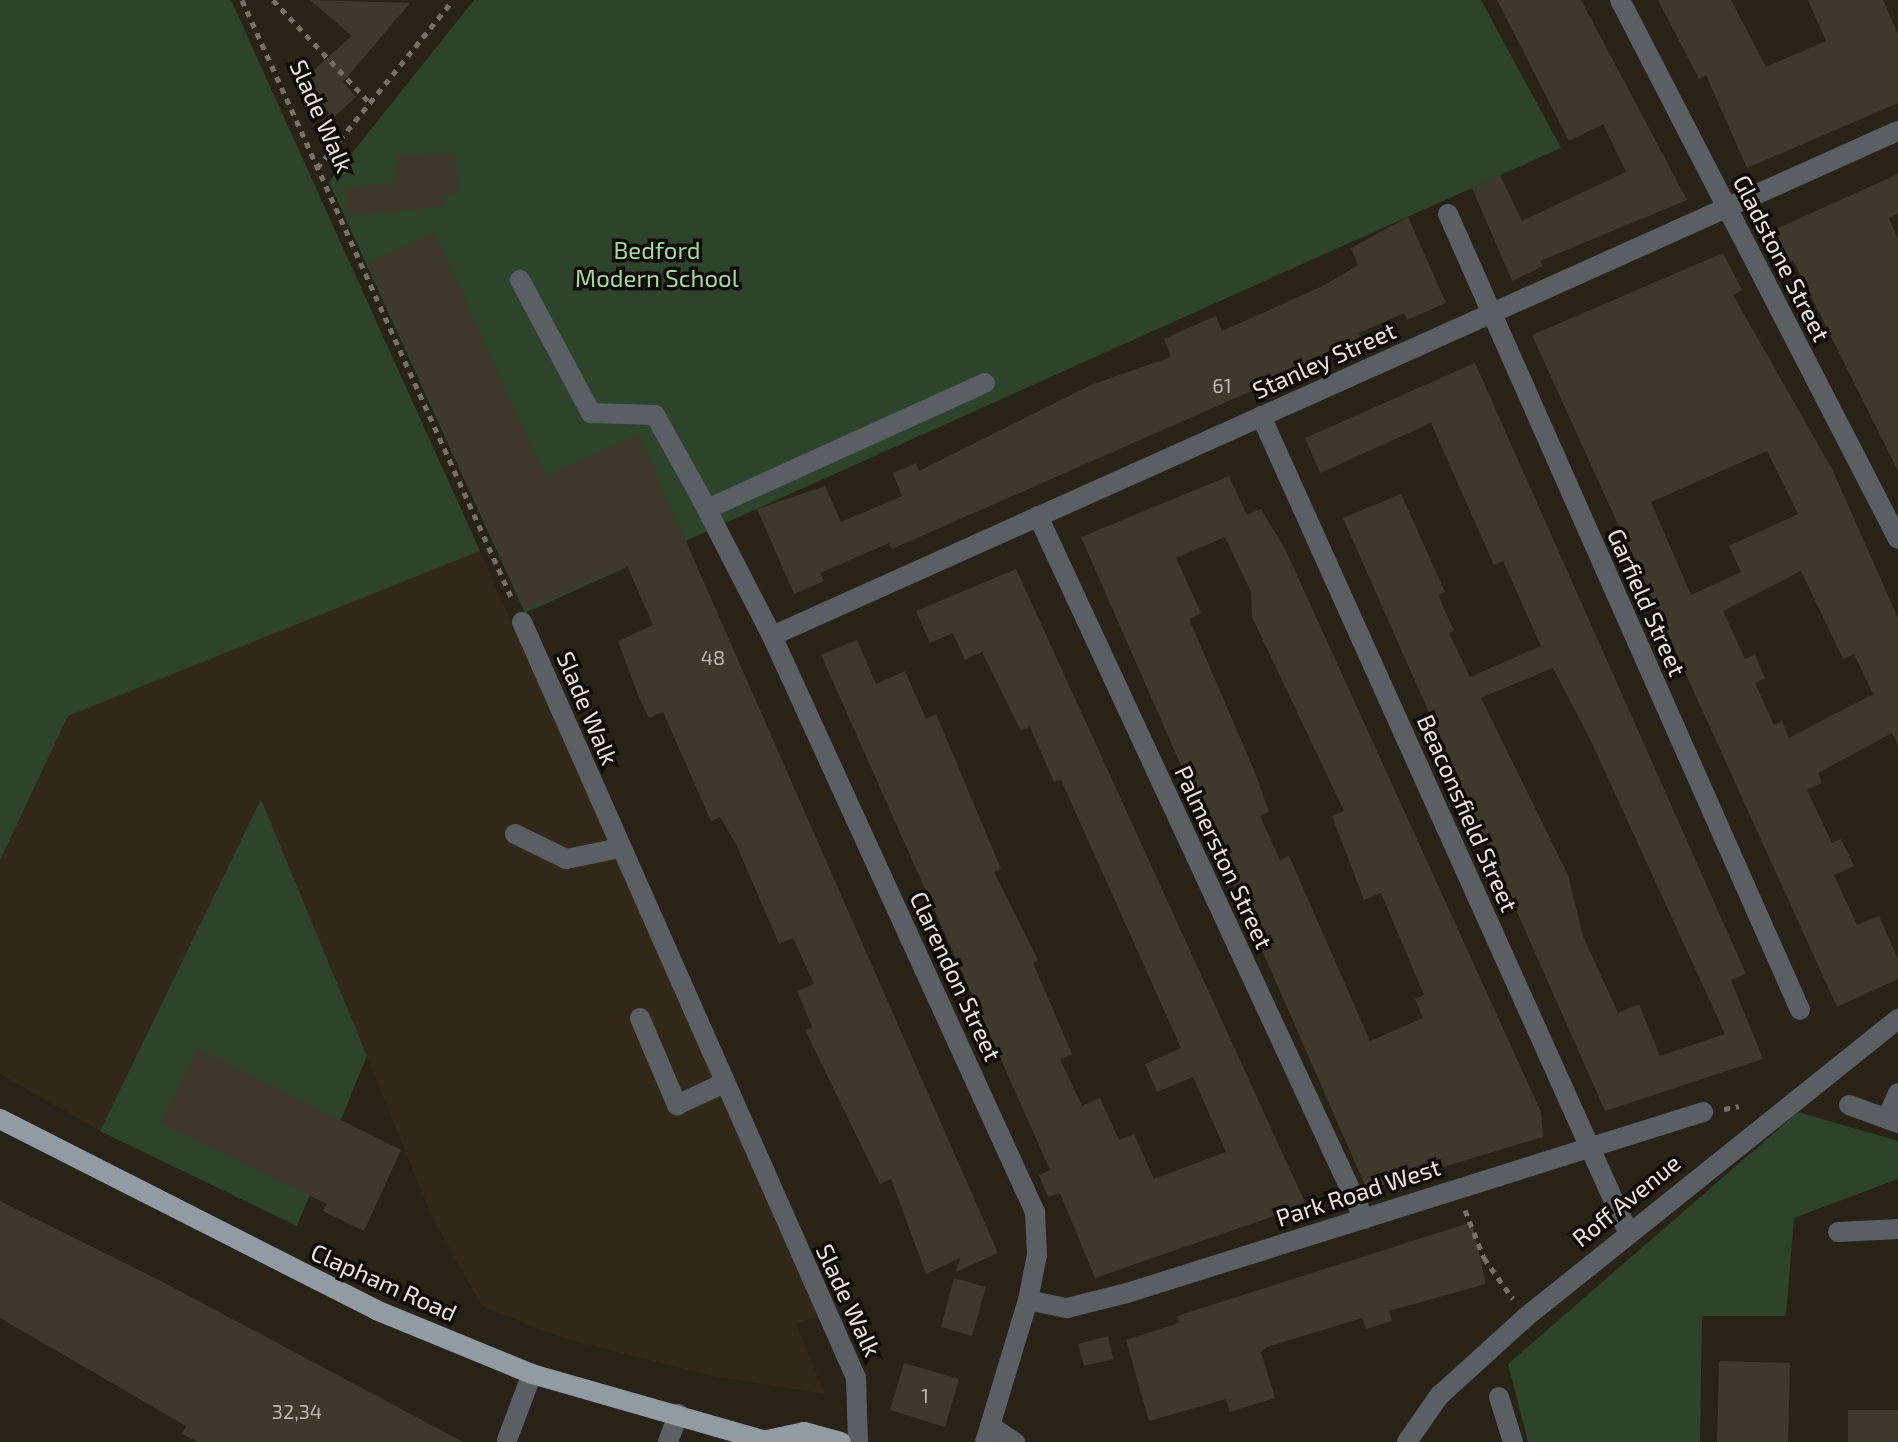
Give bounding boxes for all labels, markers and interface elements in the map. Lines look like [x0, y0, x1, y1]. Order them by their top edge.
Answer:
street label: Slade Walk [284, 55, 360, 177]
street label: Gladstone Street [1728, 170, 1836, 346]
park label: Bedford Modern School [575, 236, 739, 292]
street label: Stanley Street [1248, 315, 1400, 405]
house number: 61 [1212, 373, 1232, 397]
street label: Garfield Street [1602, 524, 1692, 680]
house number: 48 [701, 645, 725, 669]
street label: Slade Walk [551, 647, 625, 769]
street label: Beaconsfield Street [1412, 710, 1524, 916]
street label: Palmerston Street [1169, 761, 1279, 953]
street label: Clarendon Street [904, 887, 1008, 1065]
street label: Roff Avenue [1566, 1148, 1686, 1252]
street label: Park Road West [1272, 1152, 1444, 1232]
street label: Clapham Road [307, 1237, 461, 1327]
street label: Slade Walk [810, 1239, 888, 1361]
house number: 1 [921, 1383, 929, 1407]
house number: 32,34 [272, 1399, 322, 1423]

